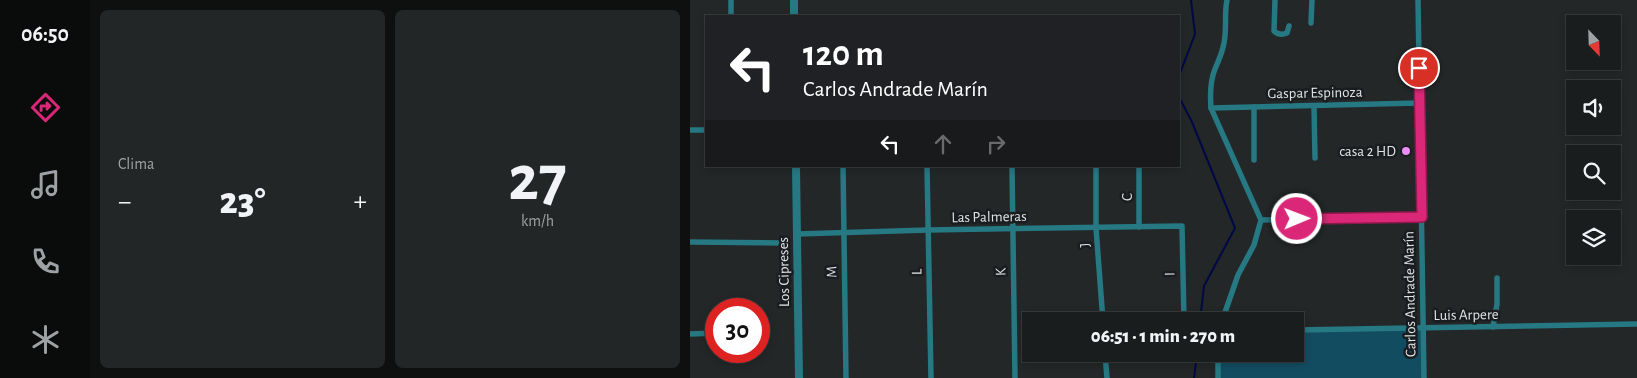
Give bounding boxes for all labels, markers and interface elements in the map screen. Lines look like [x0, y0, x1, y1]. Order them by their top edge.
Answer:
north arrow [1566, 15, 1621, 70]
map controls [1566, 15, 1621, 265]
text: 06:50 [21, 23, 69, 45]
icon: left [720, 35, 785, 100]
text: 120 m [803, 37, 884, 72]
pin [1398, 47, 1440, 89]
icon: arrive [1405, 54, 1433, 82]
text: Carlos Andrade Marín [803, 78, 988, 100]
button: sound [1566, 80, 1621, 135]
street label: Gaspar Espinoza [1267, 85, 1363, 101]
icon: directions [28, 90, 63, 125]
icon: left [876, 130, 904, 158]
icon: ahead [929, 130, 957, 158]
icon: right [982, 130, 1010, 158]
place label: casa 2 HD [1339, 144, 1396, 159]
marker: casa 2 HD [1400, 145, 1412, 157]
button: search [1566, 145, 1621, 200]
text: 27 [508, 147, 567, 212]
text: Clima [118, 156, 154, 172]
icon: music [28, 167, 63, 202]
text: 23° [219, 183, 266, 221]
text: − [118, 188, 131, 216]
text: + [354, 188, 367, 216]
position arrow [1270, 192, 1322, 244]
street label: C [1120, 193, 1135, 201]
street label: Las Palmeras [951, 209, 1027, 225]
button: layers [1566, 210, 1621, 265]
text: km/h [521, 213, 554, 229]
street label: Carlos Andrade Marín [1401, 231, 1419, 357]
street label: Los Cipreses [776, 237, 792, 307]
street label: J [1077, 242, 1093, 248]
icon: phone [28, 244, 63, 279]
street label: M [824, 266, 840, 278]
street label: K [993, 267, 1009, 276]
street label: L [909, 268, 925, 275]
street label: I [1162, 272, 1178, 276]
speed limit sign: 30 [705, 298, 770, 363]
street label: Luis Arpere [1433, 307, 1499, 323]
icon: climate [28, 322, 63, 357]
text: 06:51 · 1 min · 270 m [1091, 327, 1235, 346]

